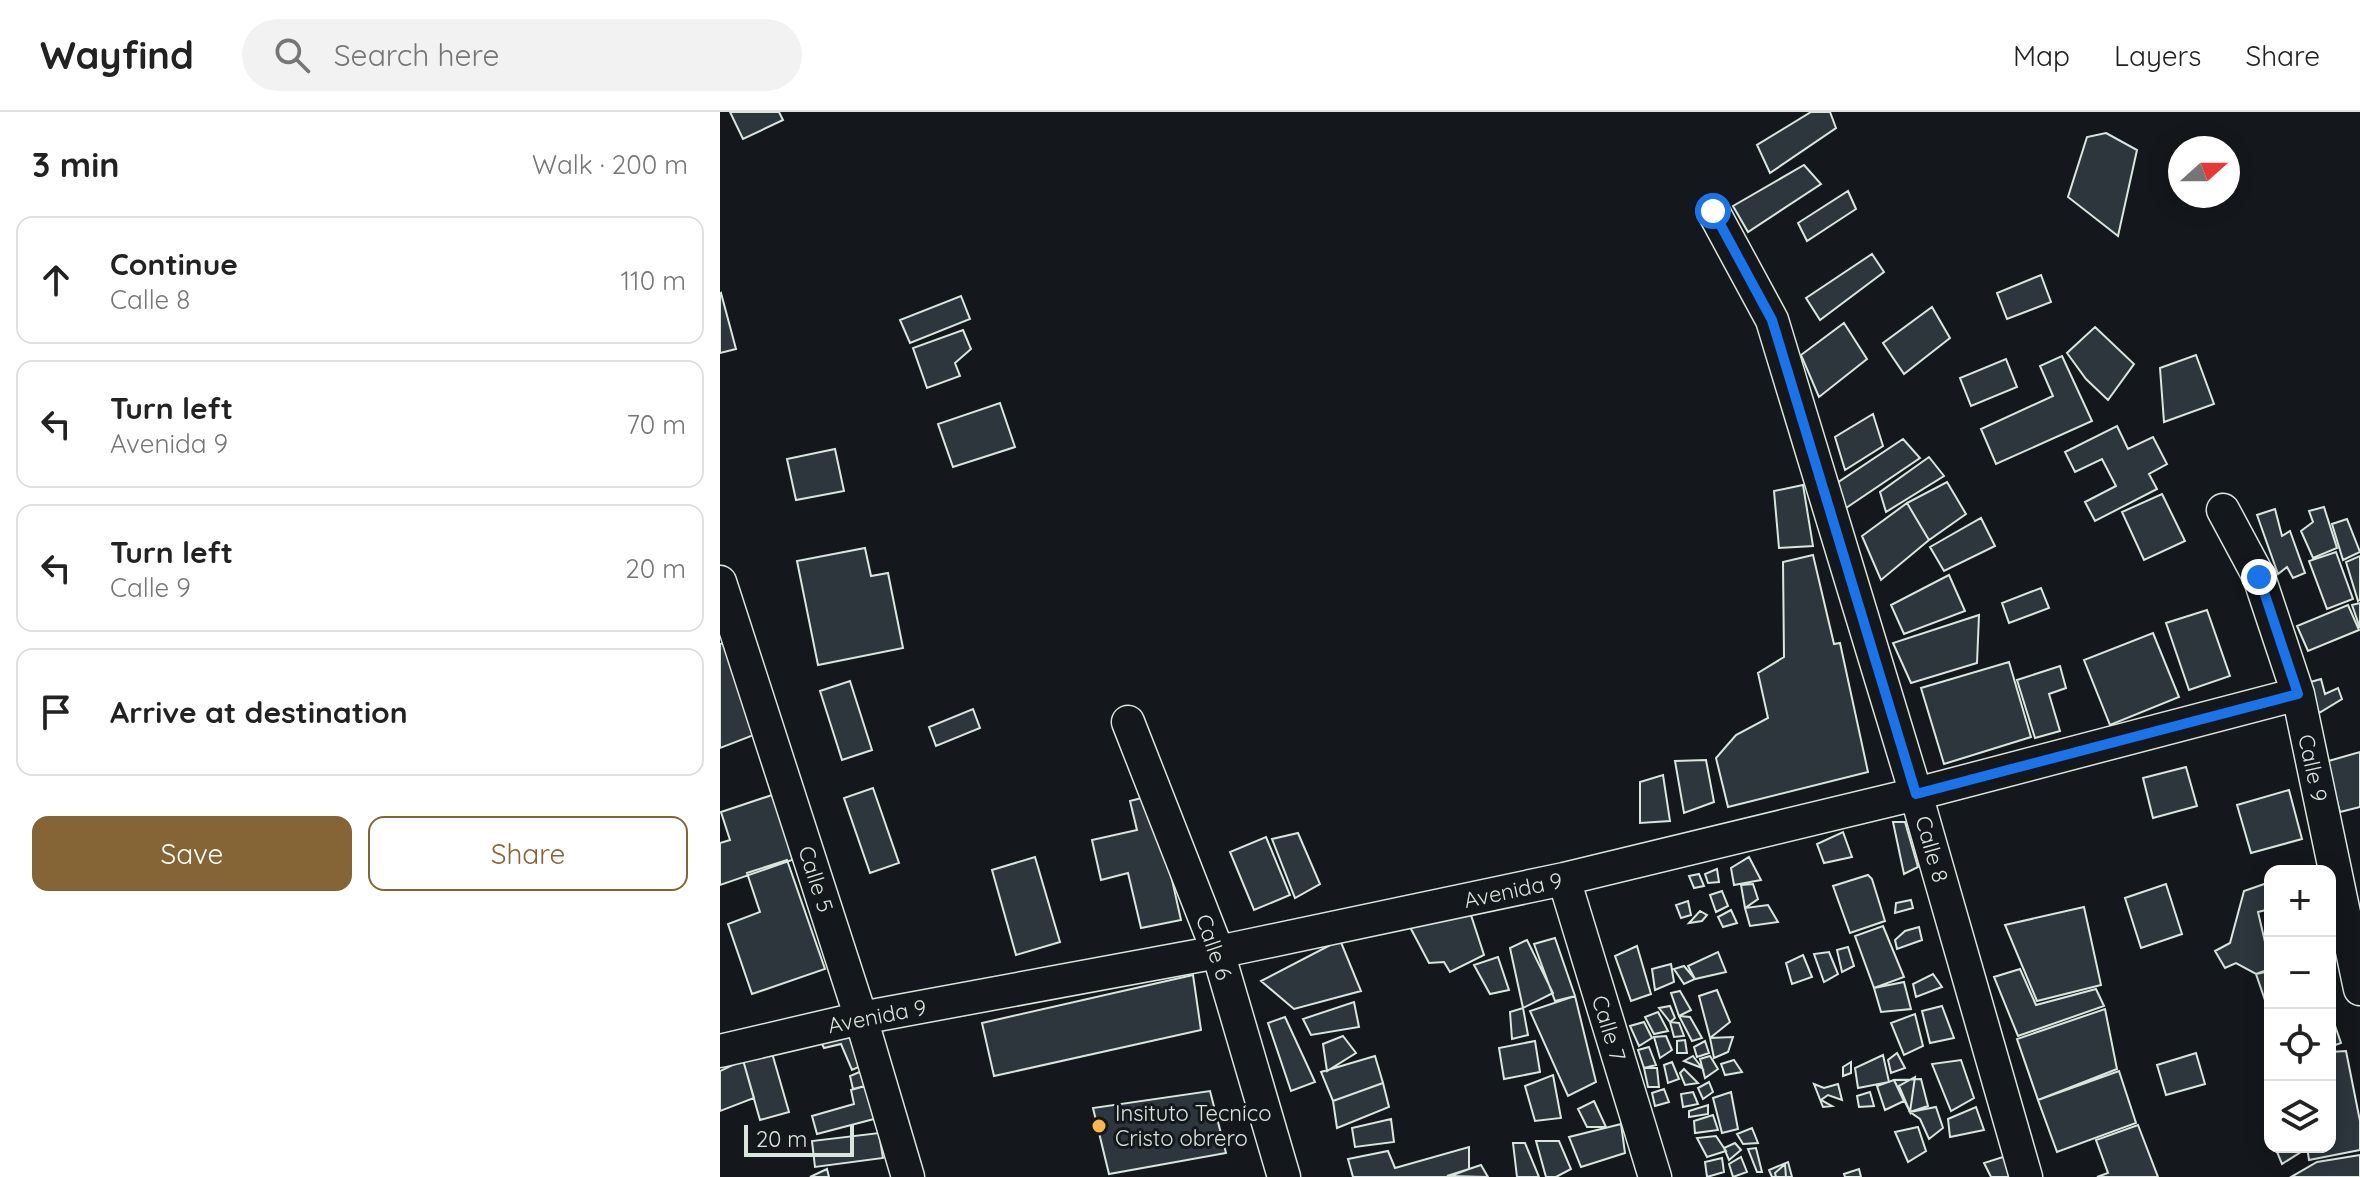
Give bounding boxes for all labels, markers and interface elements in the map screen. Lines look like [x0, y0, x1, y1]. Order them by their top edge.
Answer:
search box [242, 19, 802, 91]
text: Wayfind [40, 31, 194, 79]
icon: search [270, 33, 314, 77]
text: Search here [334, 36, 499, 74]
text: Map [2013, 38, 2070, 73]
text: Layers [2114, 38, 2201, 73]
text: Share [2245, 38, 2320, 73]
north arrow [2168, 136, 2240, 208]
text: 3 min [32, 143, 119, 186]
text: Walk · 200 m [532, 148, 688, 181]
route start [1695, 193, 1731, 229]
text: Continue [110, 245, 238, 283]
icon: ahead [34, 258, 78, 302]
text: 110 m [620, 264, 686, 297]
text: Calle 8 [110, 283, 190, 316]
text: Turn left [110, 389, 233, 427]
icon: left [34, 402, 78, 446]
text: 70 m [626, 408, 686, 441]
text: Avenida 9 [110, 427, 228, 460]
text: Turn left [110, 533, 233, 571]
icon: left [34, 546, 78, 590]
text: 20 m [625, 552, 686, 585]
route end [2241, 559, 2277, 595]
text: Calle 9 [110, 571, 191, 604]
icon: arrive [34, 690, 78, 734]
text: Arrive at destination [110, 693, 408, 731]
street label: Calle 9 [2292, 732, 2334, 804]
street label: Calle 8 [1909, 812, 1955, 886]
button: Save [32, 816, 352, 891]
button: Share [368, 816, 688, 891]
street label: Calle 5 [792, 842, 840, 916]
map controls [2264, 865, 2336, 1153]
button: + [2264, 865, 2336, 937]
street label: Avenida 9 [1461, 866, 1565, 914]
street label: Calle 6 [1190, 910, 1238, 984]
button: − [2264, 937, 2336, 1009]
street label: Calle 7 [1586, 992, 1632, 1064]
street label: Avenida 9 [825, 993, 929, 1039]
button: locate [2264, 1009, 2336, 1081]
button: layers [2264, 1081, 2336, 1153]
place label: Insituto Tecnico Cristo obrero [1115, 1099, 1271, 1152]
marker: Insituto Tecnico Cristo obrero [1090, 1117, 1108, 1135]
scale bar [744, 1121, 854, 1157]
text: 20 m [756, 1125, 807, 1153]

